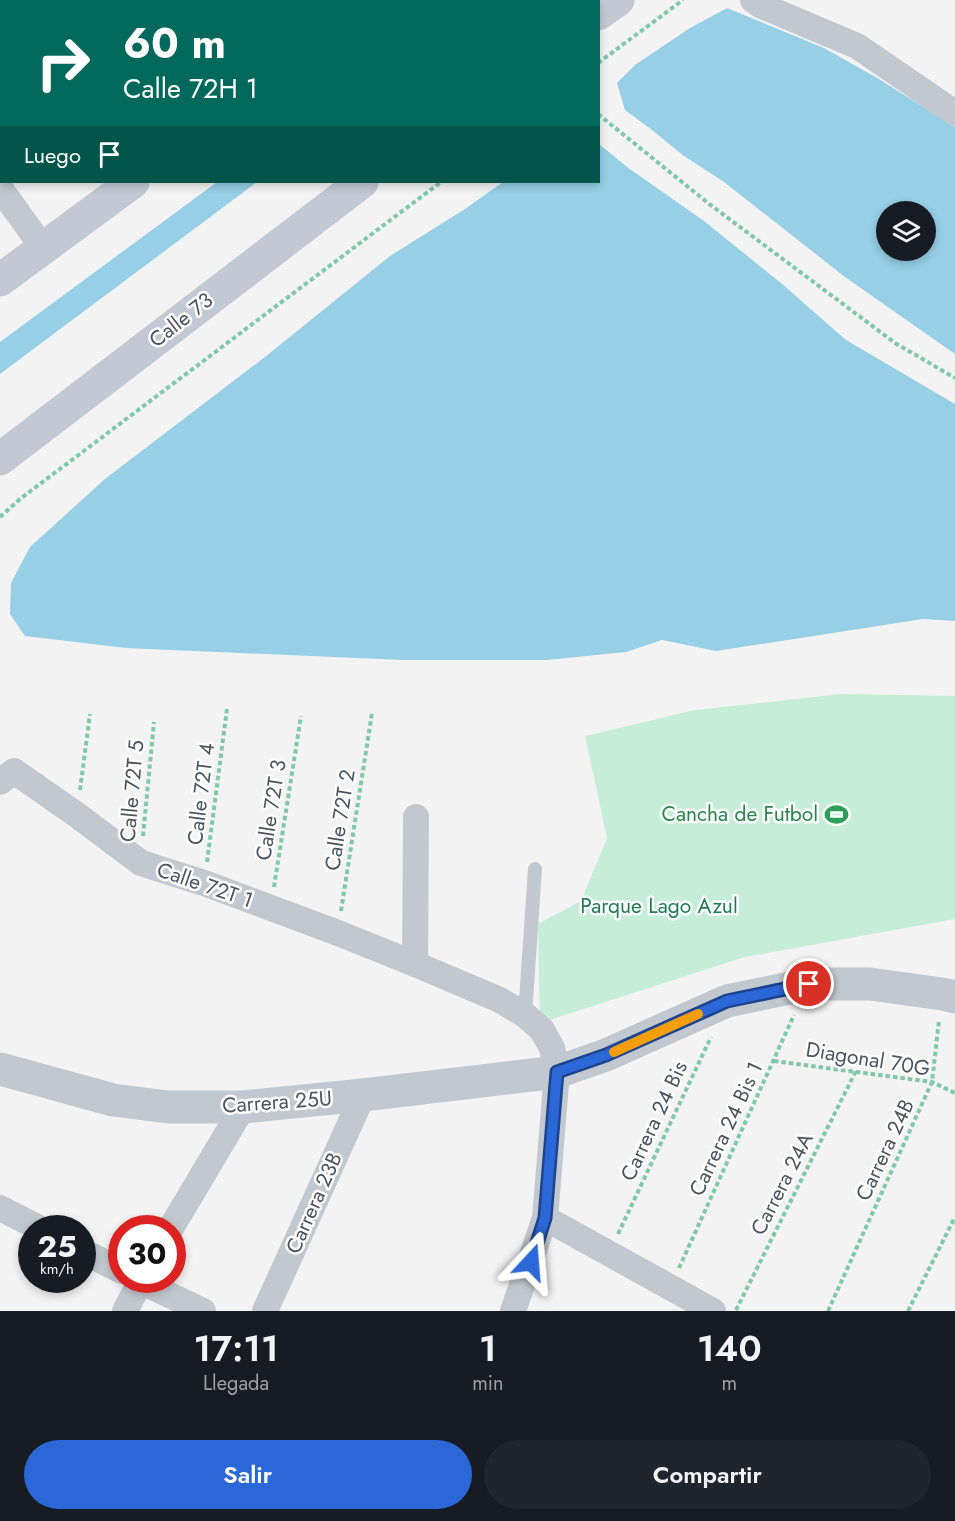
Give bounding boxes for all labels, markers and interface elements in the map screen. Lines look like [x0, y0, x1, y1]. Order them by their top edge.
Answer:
text: 60 m [123, 13, 226, 74]
icon: right [24, 24, 102, 102]
text: Calle 72H 1 [123, 69, 258, 108]
icon: arrive [93, 138, 126, 171]
text: Luego [24, 139, 81, 171]
map controls [876, 201, 936, 261]
button: layers [876, 201, 936, 261]
street label: Calle 73 [143, 285, 219, 355]
street label: Calle 72T 5 [113, 739, 151, 843]
street label: Calle 72T 4 [180, 741, 222, 847]
street label: Calle 72T 3 [248, 757, 294, 863]
street label: Calle 72T 2 [317, 767, 363, 873]
place label: Cancha de Futbol [662, 799, 818, 829]
sports icon: Cancha de Futbol [823, 801, 849, 827]
street label: Calle 72T 1 [153, 855, 257, 915]
park label: Parque Lago Azul [580, 891, 738, 921]
pin [783, 958, 834, 1009]
icon: arrive [792, 967, 825, 1000]
street label: Diagonal 70G [804, 1034, 932, 1084]
street label: Carrera 24 Bis [613, 1056, 695, 1186]
street label: Carrera 24 Bis 1 [682, 1057, 770, 1201]
street label: Carrera 25U [221, 1083, 333, 1121]
street label: Carrera 24B [848, 1094, 922, 1206]
street label: Carrera 24A [743, 1128, 821, 1240]
street label: Carrera 23B [278, 1148, 350, 1258]
speed limit sign: 30 [108, 1215, 186, 1293]
text: 25 [37, 1225, 77, 1268]
position arrow [499, 1230, 563, 1294]
text: km/h [40, 1258, 74, 1280]
text: 17:11 [193, 1322, 279, 1374]
text: 1 [479, 1322, 497, 1374]
text: 140 [697, 1322, 762, 1374]
text: Llegada [203, 1369, 269, 1398]
text: min [472, 1369, 503, 1398]
text: m [721, 1369, 737, 1398]
button: Salir [24, 1440, 472, 1509]
button: Compartir [484, 1440, 931, 1509]

